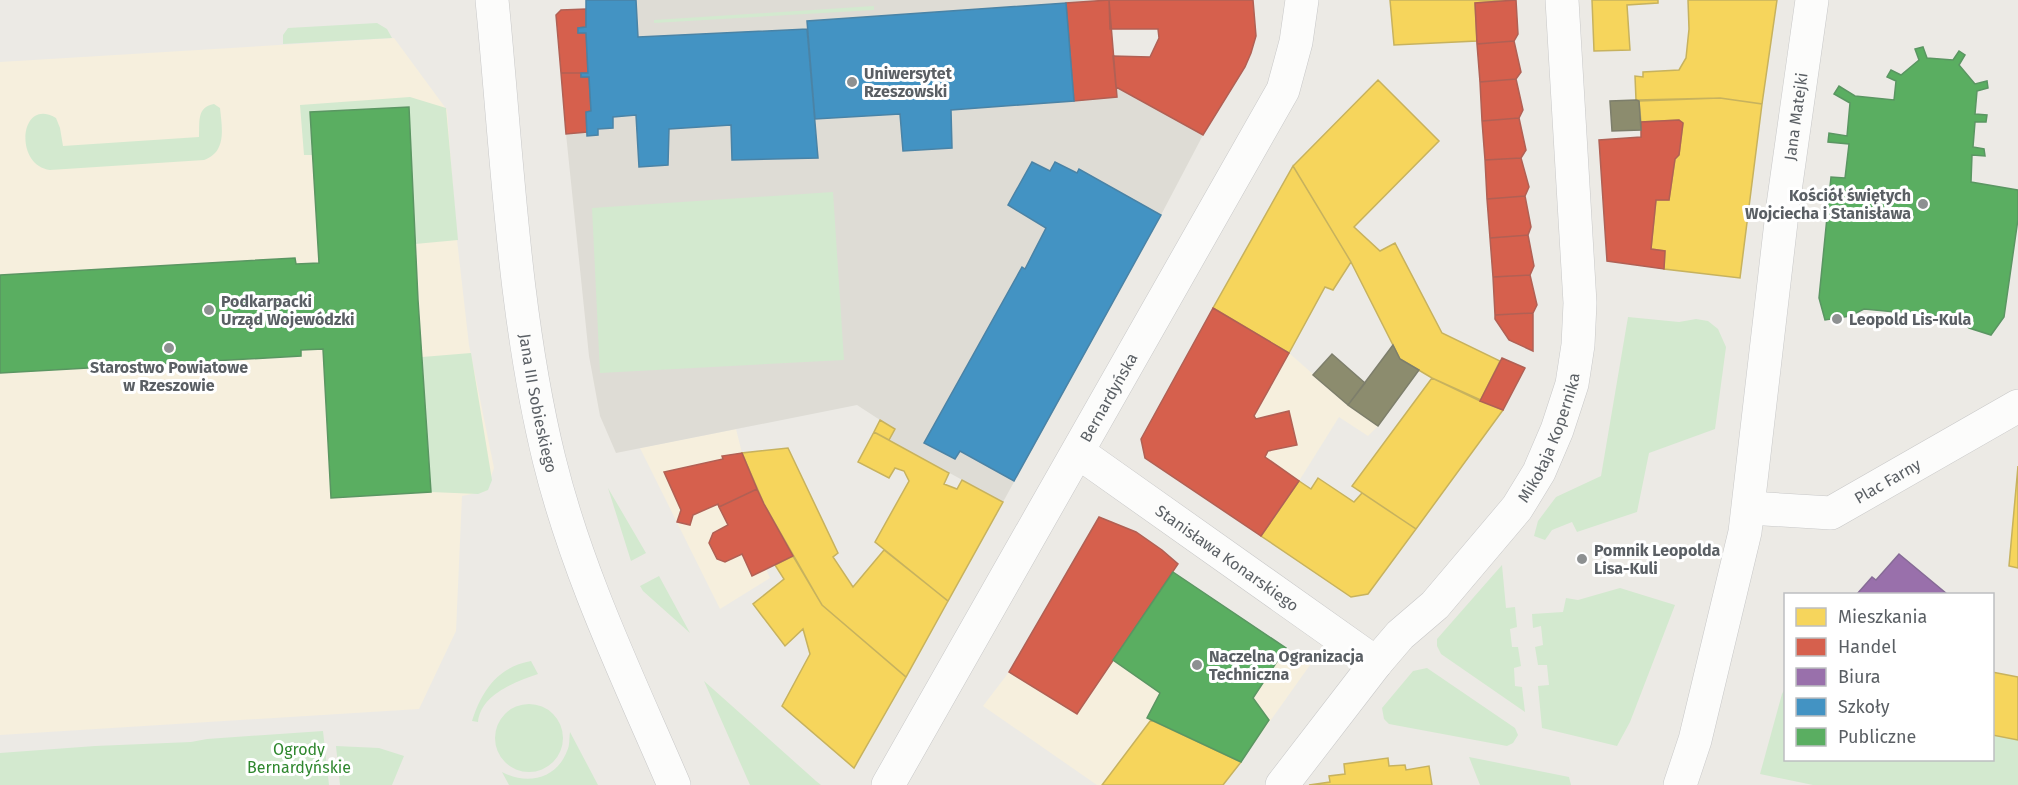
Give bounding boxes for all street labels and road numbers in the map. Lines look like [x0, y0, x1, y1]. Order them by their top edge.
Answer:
street label: Jana Matejki [1780, 71, 1812, 162]
street label: Jana III Sobieskiego [515, 332, 561, 475]
street label: Bernardyńska [1076, 350, 1142, 445]
street label: Mikołaja Kopernika [1514, 372, 1584, 506]
street label: Plac Farny [1851, 455, 1924, 508]
street label: Stanisława Konarskiego [1152, 501, 1302, 615]

